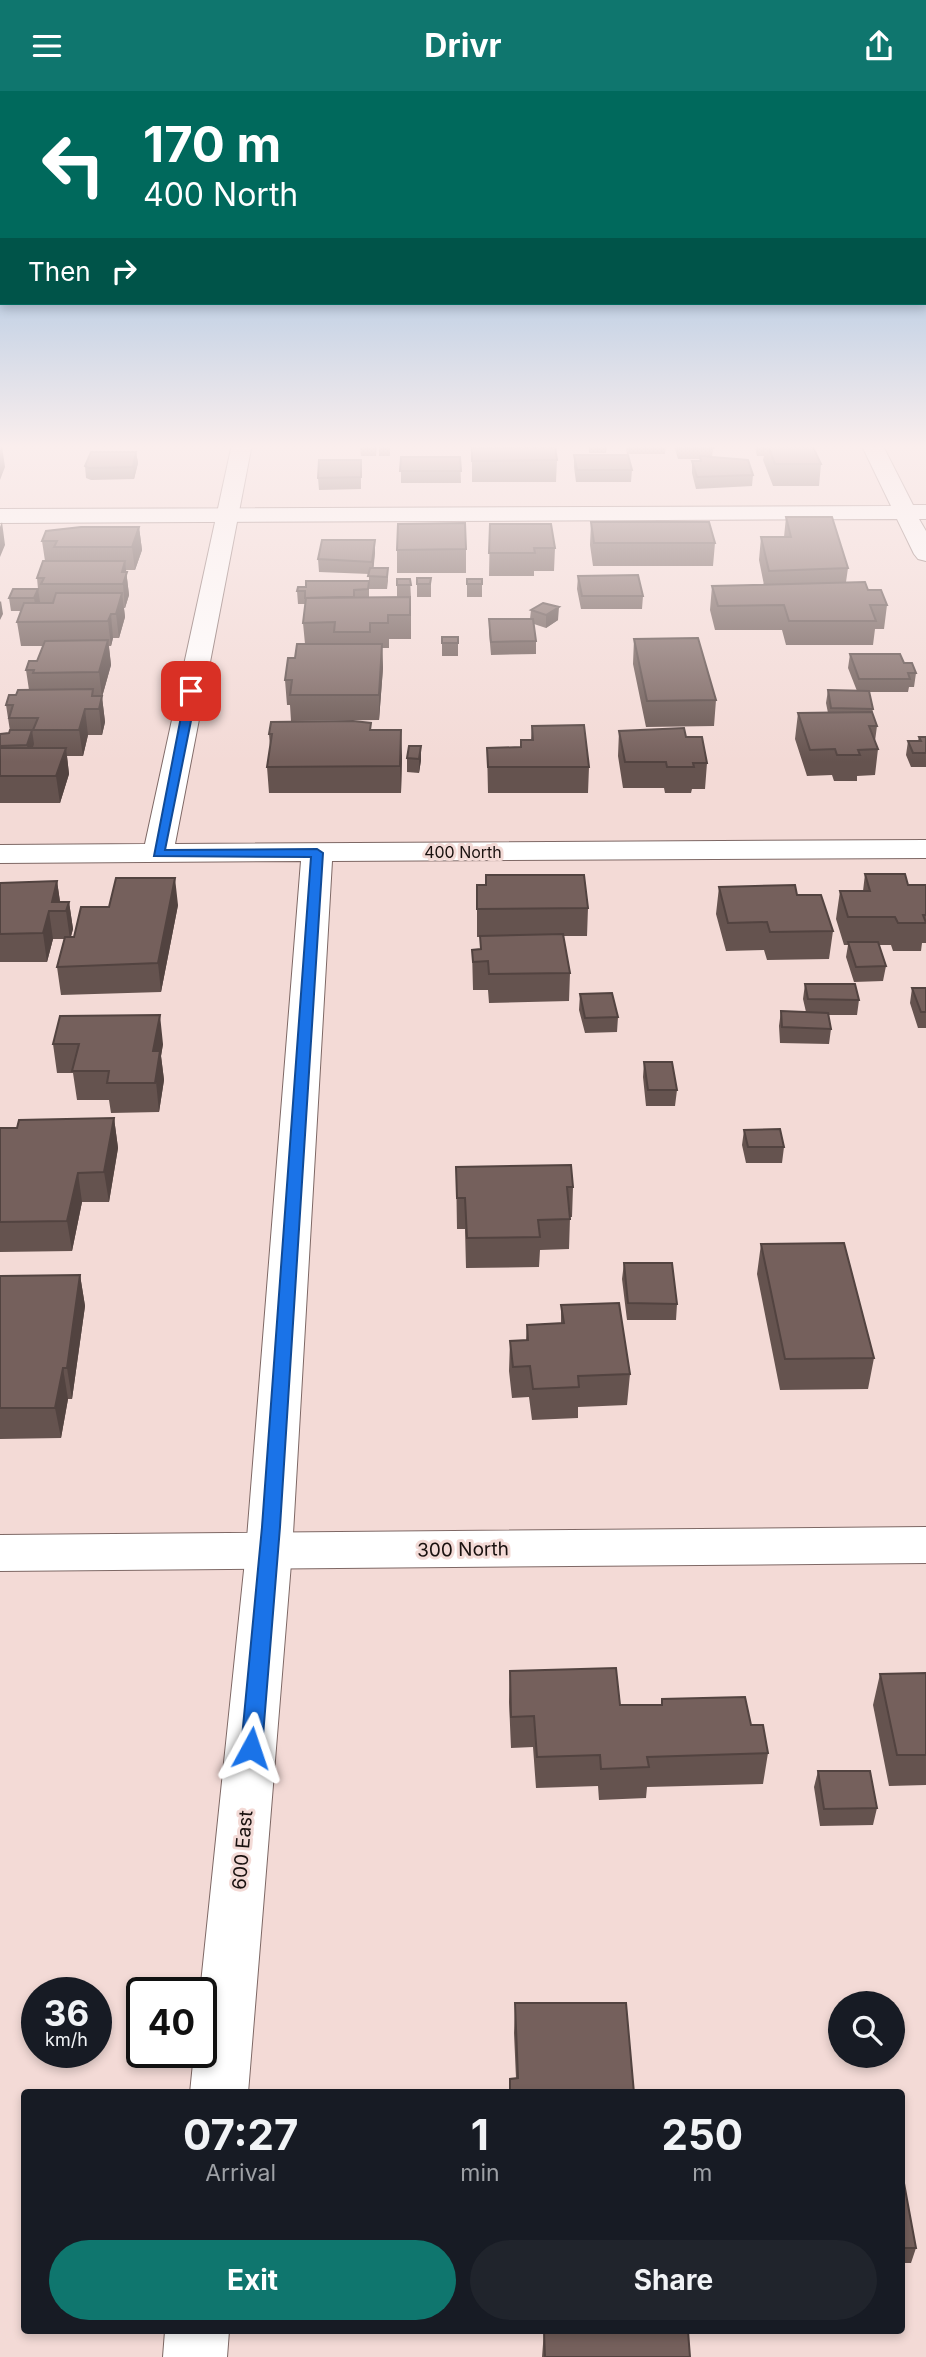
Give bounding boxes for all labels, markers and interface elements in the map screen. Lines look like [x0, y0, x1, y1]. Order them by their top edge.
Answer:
text: Drivr [424, 26, 502, 65]
icon: menu [28, 27, 66, 65]
icon: share [860, 27, 898, 65]
text: 170 m [143, 115, 281, 174]
icon: left [28, 119, 119, 210]
text: 400 North [143, 175, 298, 214]
icon: right [105, 252, 143, 290]
text: Then [28, 256, 91, 287]
pin [161, 661, 221, 721]
icon: arrive [172, 672, 210, 710]
street label: 400 North [424, 842, 502, 862]
street label: 300 North [417, 1537, 509, 1562]
position arrow [214, 1711, 288, 1785]
street label: 600 East [228, 1809, 257, 1891]
speed limit sign: 40 [126, 1977, 217, 2068]
map controls [828, 1991, 905, 2068]
button: search [828, 1991, 905, 2068]
text: 36 [44, 1992, 89, 2034]
text: km/h [45, 2029, 88, 2050]
text: 07:27 [183, 2109, 298, 2160]
text: 1 [471, 2109, 489, 2160]
text: 250 [661, 2109, 743, 2160]
text: Arrival [205, 2159, 276, 2187]
text: min [460, 2159, 500, 2187]
text: m [692, 2159, 712, 2187]
button: Exit [49, 2240, 456, 2320]
button: Share [470, 2240, 877, 2320]

